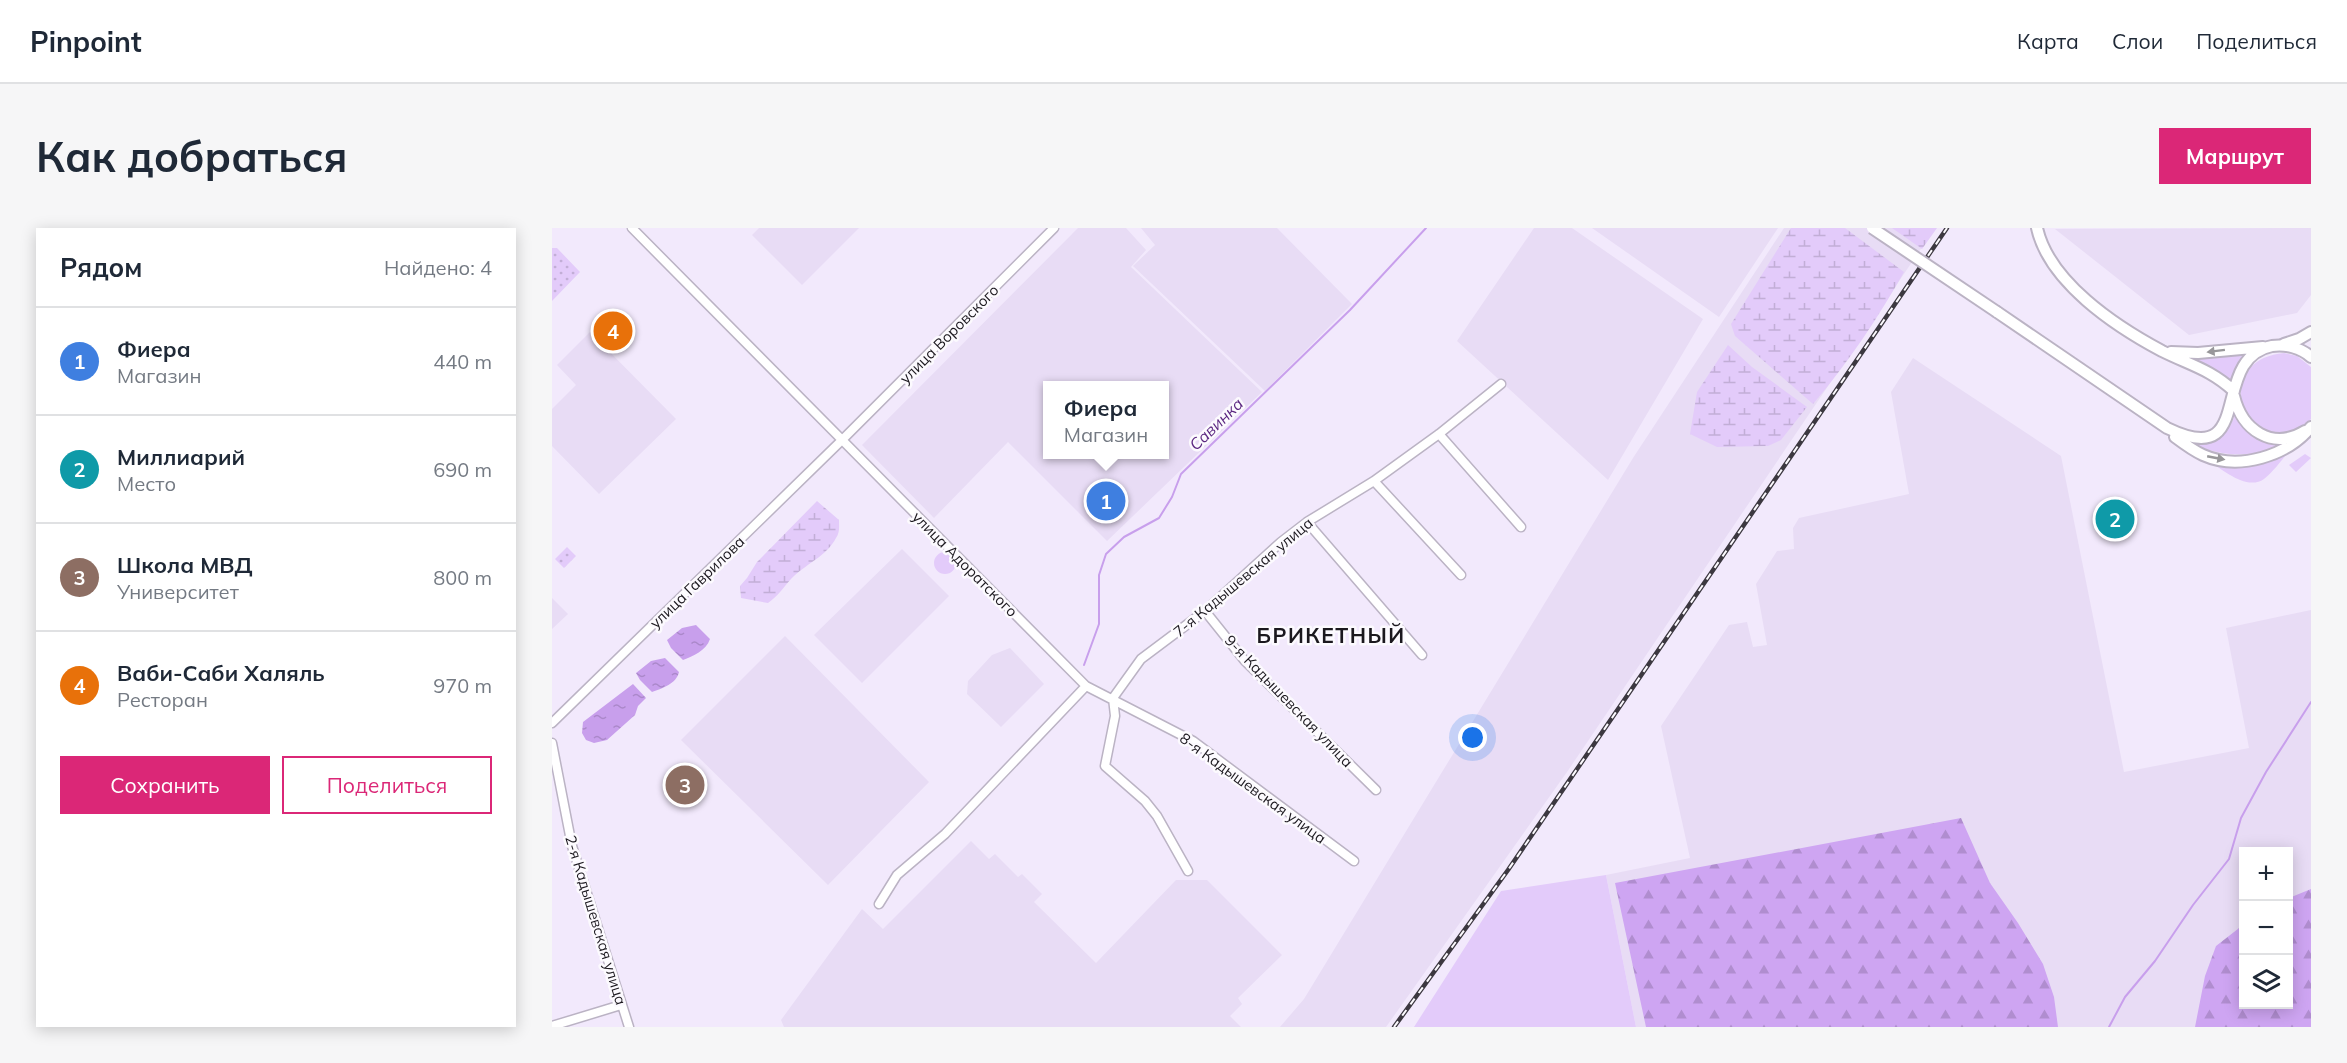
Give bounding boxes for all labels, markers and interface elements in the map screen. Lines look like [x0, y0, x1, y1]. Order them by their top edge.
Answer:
text: Pinpoint [30, 24, 142, 59]
text: Карта [2017, 28, 2079, 54]
text: Слои [2112, 28, 2163, 54]
text: Поделиться [2196, 28, 2317, 54]
button: Маршрут [2159, 128, 2311, 184]
text: Как добраться [36, 130, 348, 183]
text: Рядом [60, 251, 143, 284]
text: Найдено: 4 [384, 255, 492, 280]
street label: улица Воровского [895, 280, 1003, 388]
pin: 4 [594, 308, 632, 354]
text: Фиера [117, 335, 191, 363]
one-way arrow [2207, 346, 2226, 356]
text: 1 [74, 349, 86, 374]
text: 440 m [433, 349, 492, 374]
text: Магазин [117, 363, 201, 388]
popup [1043, 381, 1169, 459]
water label: Савинка [1185, 393, 1247, 454]
text: Фиера [1064, 394, 1138, 422]
text: Магазин [1064, 422, 1148, 447]
text: Миллиарий [117, 443, 245, 471]
one-way arrow [2206, 454, 2225, 463]
text: 2 [74, 457, 86, 482]
text: 690 m [433, 457, 492, 482]
text: Место [117, 471, 176, 496]
pin: 1 [1086, 478, 1126, 524]
pin: 2 [2096, 496, 2134, 542]
street label: улица Адоратского [908, 507, 1022, 621]
street label: 7-я Кадышевская улица [1169, 513, 1317, 641]
street label: улица Гаврилова [646, 532, 748, 632]
text: Школа МВД [117, 551, 253, 579]
text: 3 [74, 565, 86, 590]
text: 800 m [433, 565, 492, 590]
text: Университет [117, 579, 239, 604]
district label: БРИКЕТНЫЙ [1256, 622, 1406, 648]
street label: 9-я Кадышевская улица [1221, 631, 1357, 771]
text: Ваби-Саби Халяль [117, 659, 325, 687]
text: 4 [74, 673, 86, 698]
text: 970 m [433, 673, 492, 698]
text: Ресторан [117, 687, 208, 712]
your location [1458, 723, 1487, 752]
street label: 8-я Кадышевская улица [1176, 728, 1330, 848]
button: Сохранить [60, 756, 270, 814]
button: Поделиться [282, 756, 492, 814]
pin: 3 [666, 762, 704, 808]
street label: 2-я Кадышевская улица [561, 833, 631, 1007]
map controls [2239, 847, 2293, 1009]
button: + [2239, 847, 2293, 901]
button: − [2239, 901, 2293, 955]
button: layers [2239, 955, 2293, 1009]

